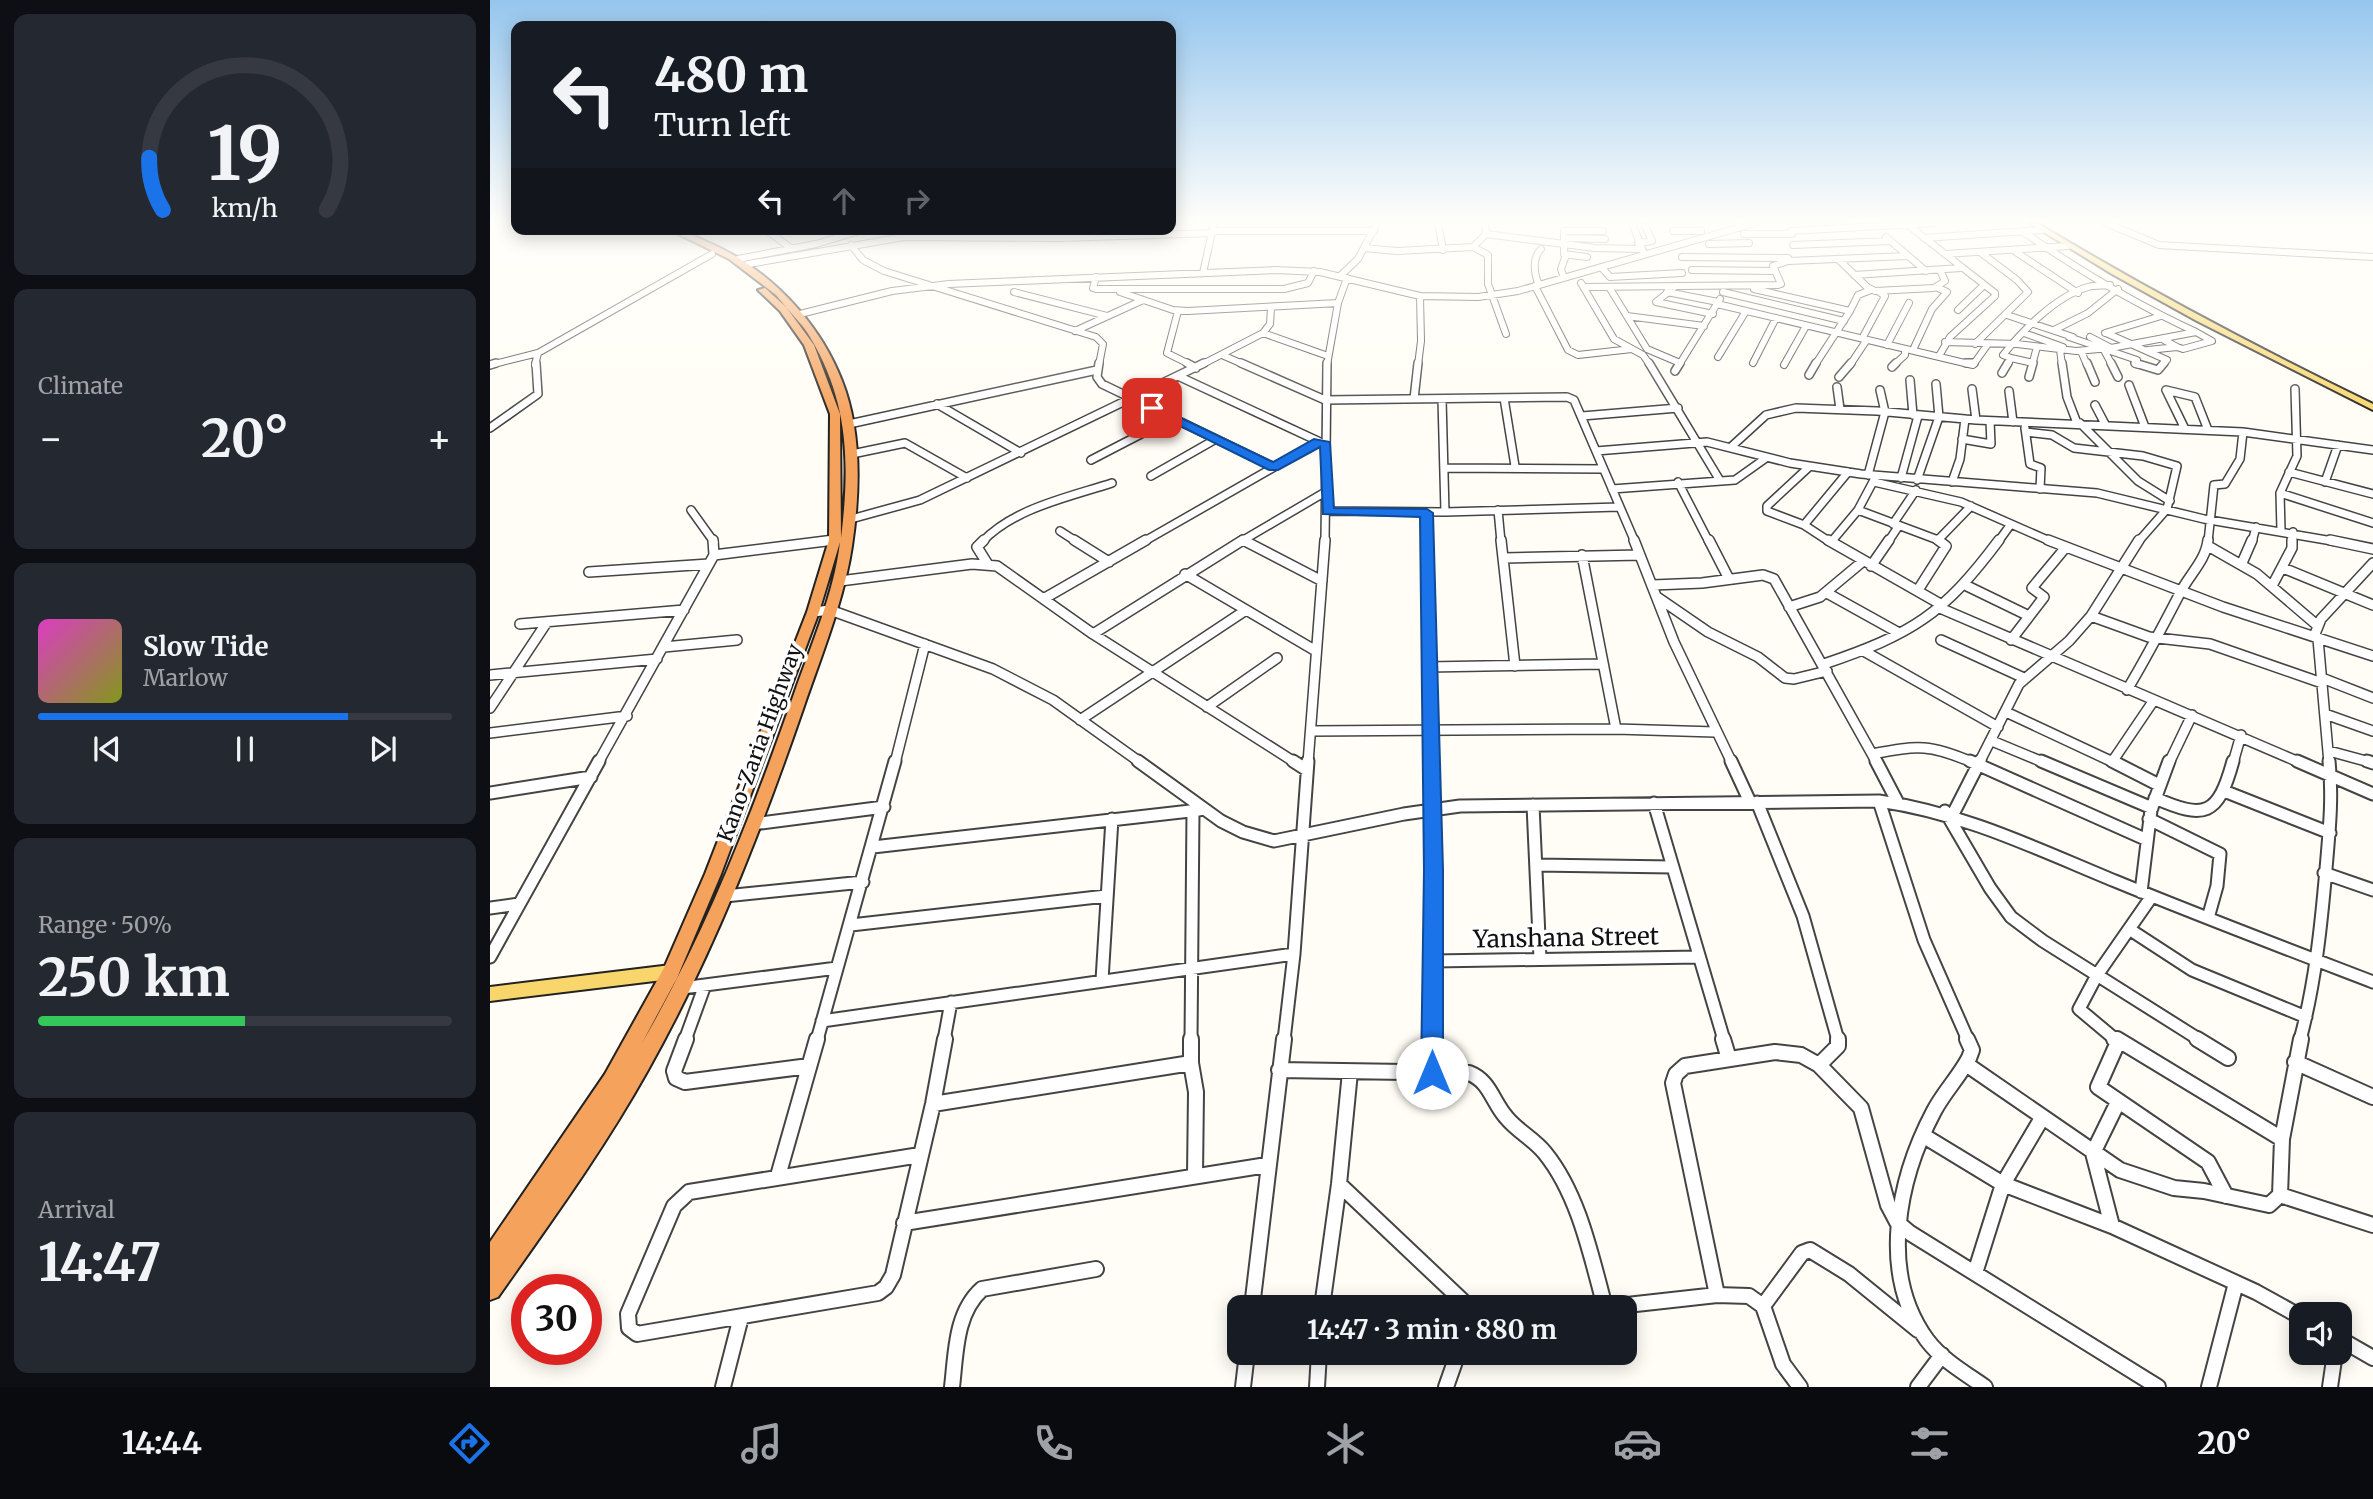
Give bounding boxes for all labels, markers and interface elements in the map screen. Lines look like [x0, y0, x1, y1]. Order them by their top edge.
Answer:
text: 480 m [654, 44, 808, 105]
icon: left [539, 49, 630, 140]
text: Turn left [654, 105, 791, 145]
text: 19 [207, 109, 283, 201]
icon: left [752, 182, 790, 220]
icon: ahead [825, 182, 863, 220]
icon: right [898, 182, 936, 220]
text: km/h [212, 192, 278, 224]
text: Climate [38, 371, 123, 400]
pin [1122, 378, 1182, 438]
icon: arrive [1133, 389, 1171, 427]
text: 20° [201, 406, 289, 471]
text: − [38, 415, 63, 462]
text: + [427, 415, 452, 462]
text: Slow Tide [143, 630, 269, 663]
street label: Kano-Zaria Highway [711, 639, 808, 846]
text: Marlow [143, 663, 228, 692]
icon: previous [88, 730, 126, 768]
icon: pause [226, 730, 264, 768]
icon: next [364, 730, 402, 768]
text: Range · 50% [38, 910, 172, 939]
street label: Yanshana Street [1472, 920, 1660, 955]
text: 250 km [38, 945, 230, 1010]
position arrow [1395, 1036, 1469, 1110]
text: Arrival [38, 1195, 115, 1224]
text: 14:47 [38, 1230, 161, 1295]
speed limit sign: 30 [511, 1274, 602, 1365]
map controls [2289, 1302, 2352, 1365]
button: sound [2289, 1302, 2352, 1365]
text: 14:47 · 3 min · 880 m [1307, 1313, 1557, 1346]
icon: directions [445, 1419, 494, 1468]
icon: music [737, 1419, 786, 1468]
icon: phone [1029, 1419, 1078, 1468]
icon: climate [1321, 1419, 1370, 1468]
icon: car [1613, 1419, 1662, 1468]
icon: filters [1905, 1419, 1954, 1468]
text: 14:44 [122, 1423, 202, 1463]
text: 20° [2197, 1423, 2251, 1463]

